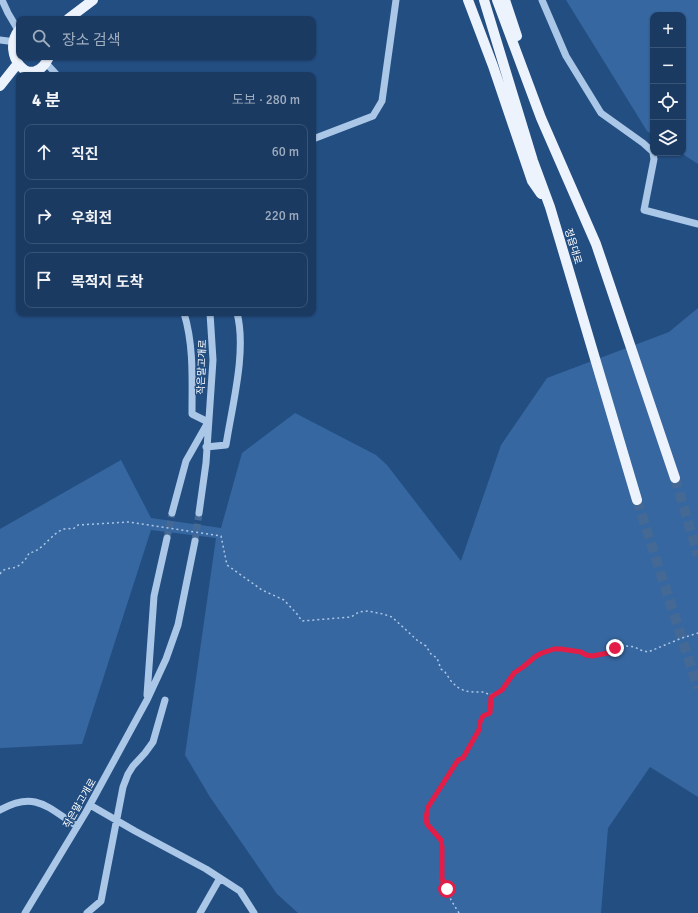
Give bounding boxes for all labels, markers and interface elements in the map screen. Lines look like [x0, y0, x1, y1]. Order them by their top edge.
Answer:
map controls [650, 12, 686, 156]
button: + [650, 12, 686, 48]
search box [16, 16, 316, 60]
icon: search [30, 27, 52, 49]
text: 장소 검색 [62, 31, 121, 49]
button: − [650, 48, 686, 84]
button: locate [650, 84, 686, 120]
text: 4 분 [32, 90, 61, 111]
text: 도보 · 280 m [232, 92, 300, 108]
button: layers [650, 120, 686, 156]
icon: ahead [33, 141, 55, 163]
text: 60 m [272, 144, 299, 160]
text: 직진 [71, 145, 99, 163]
icon: right [33, 205, 55, 227]
text: 220 m [265, 208, 299, 224]
text: 우회전 [71, 209, 112, 227]
street label: 정읍대로 [562, 227, 584, 266]
icon: arrive [33, 269, 55, 291]
text: 목적지 도착 [71, 273, 143, 291]
street label: 작은말고개로 [195, 339, 209, 395]
route end [606, 639, 624, 657]
street label: 작은말고개로 [61, 777, 99, 830]
route start [438, 880, 456, 898]

